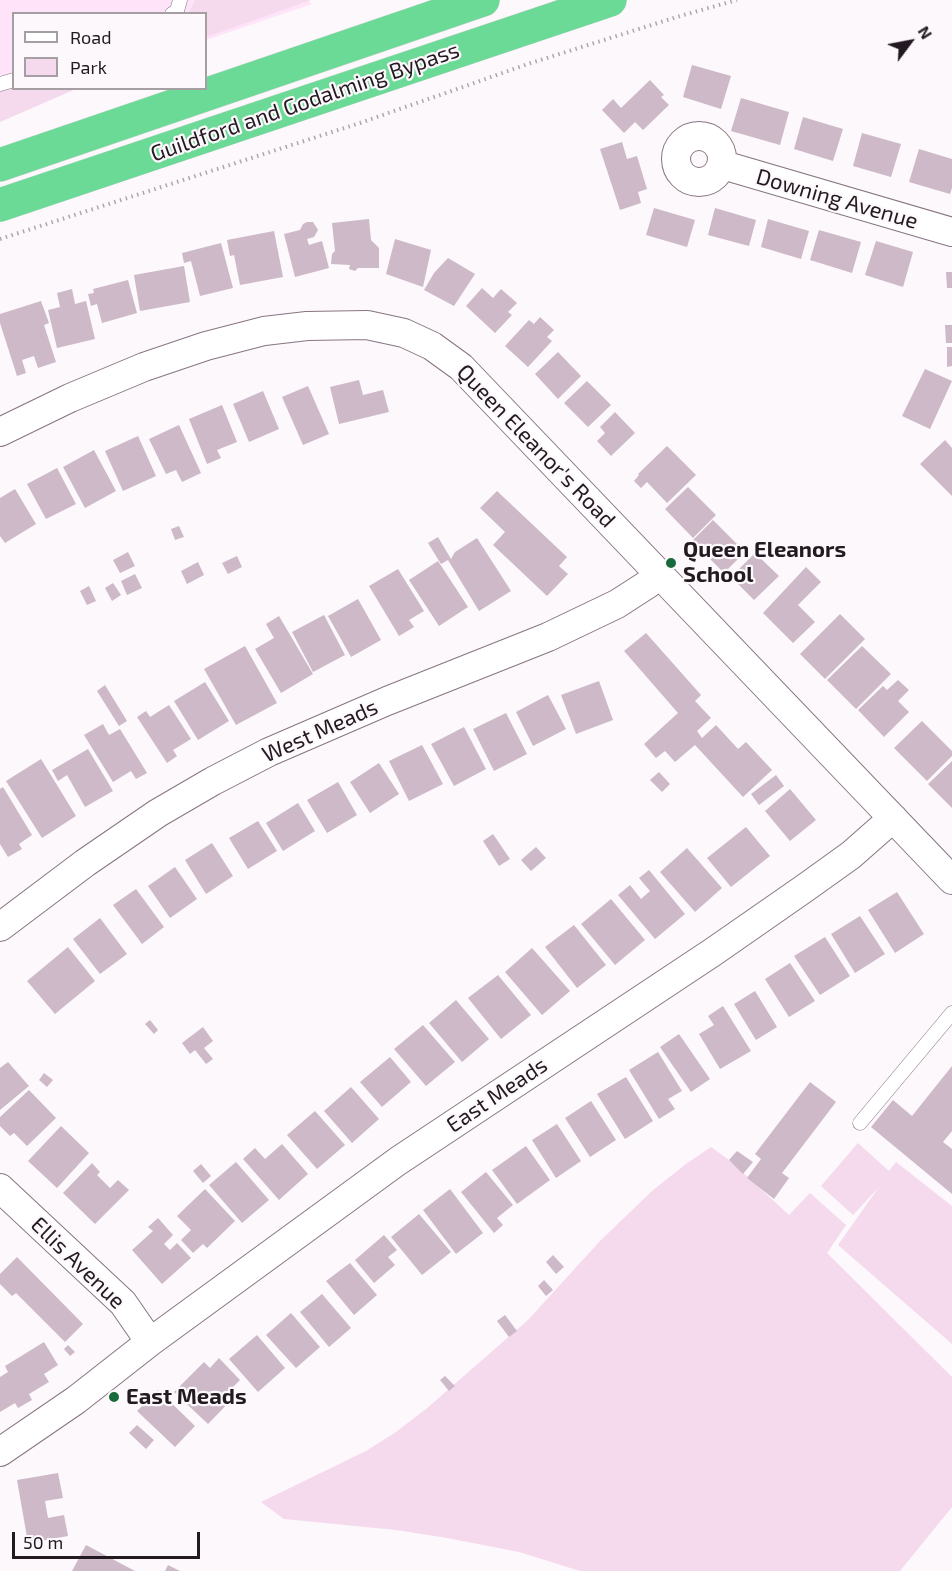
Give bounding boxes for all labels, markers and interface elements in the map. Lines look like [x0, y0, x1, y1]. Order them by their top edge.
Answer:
legend [12, 12, 207, 90]
north arrow [880, 12, 940, 72]
text: N [915, 22, 937, 42]
text: Road [70, 26, 111, 48]
street label: Guildford and Godalming Bypass [147, 37, 463, 167]
text: Park [70, 56, 107, 78]
street label: Downing Avenue [753, 163, 921, 235]
street label: Queen Eleanor's Road [451, 359, 621, 533]
place label: Queen Eleanors School [683, 537, 846, 588]
marker: Queen Eleanors School [664, 556, 678, 570]
street label: West Meads [258, 694, 382, 768]
street label: East Meads [442, 1052, 552, 1138]
street label: Ellis Avenue [25, 1212, 131, 1314]
place label: East Meads [126, 1384, 247, 1410]
marker: East Meads [107, 1390, 121, 1404]
scale bar [15, 1520, 202, 1558]
text: 50 m [23, 1531, 63, 1553]

